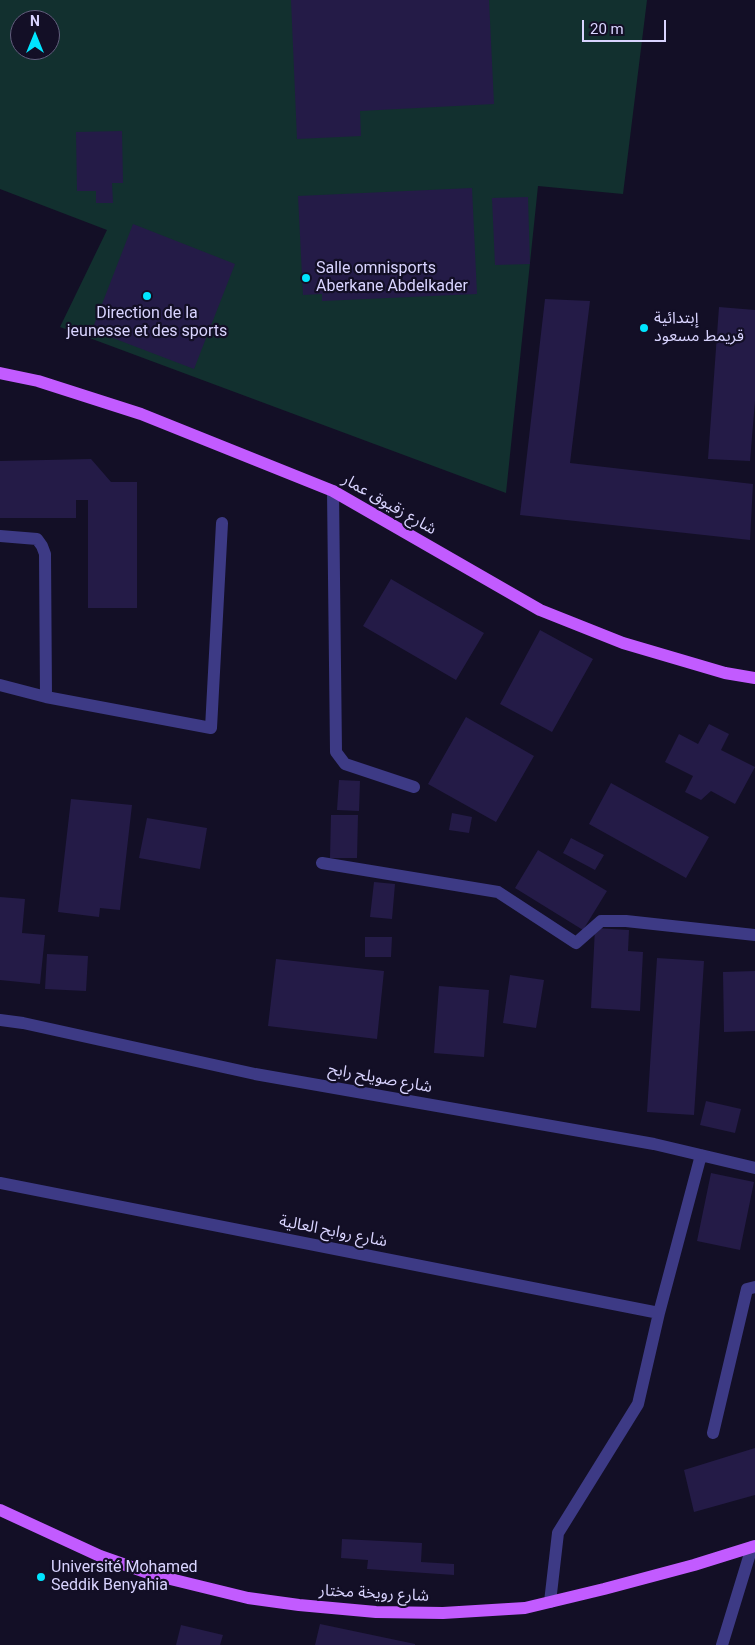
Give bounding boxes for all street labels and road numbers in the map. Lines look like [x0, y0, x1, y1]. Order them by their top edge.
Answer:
street label: شارع زقيوق عمار [339, 470, 439, 540]
street label: شارع صويلح رابح [327, 1060, 433, 1098]
street label: شارع روابح العالية [277, 1212, 389, 1252]
street label: شارع رويخة مختار [319, 1582, 429, 1606]

